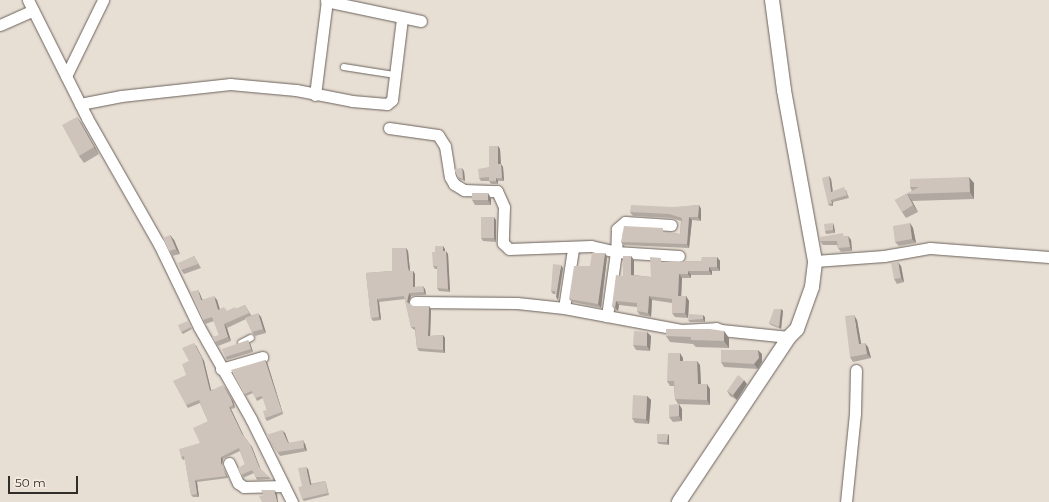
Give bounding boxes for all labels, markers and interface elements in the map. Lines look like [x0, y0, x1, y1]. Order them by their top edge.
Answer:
scale bar [10, 468, 80, 494]
text: 50 m [15, 475, 46, 490]

